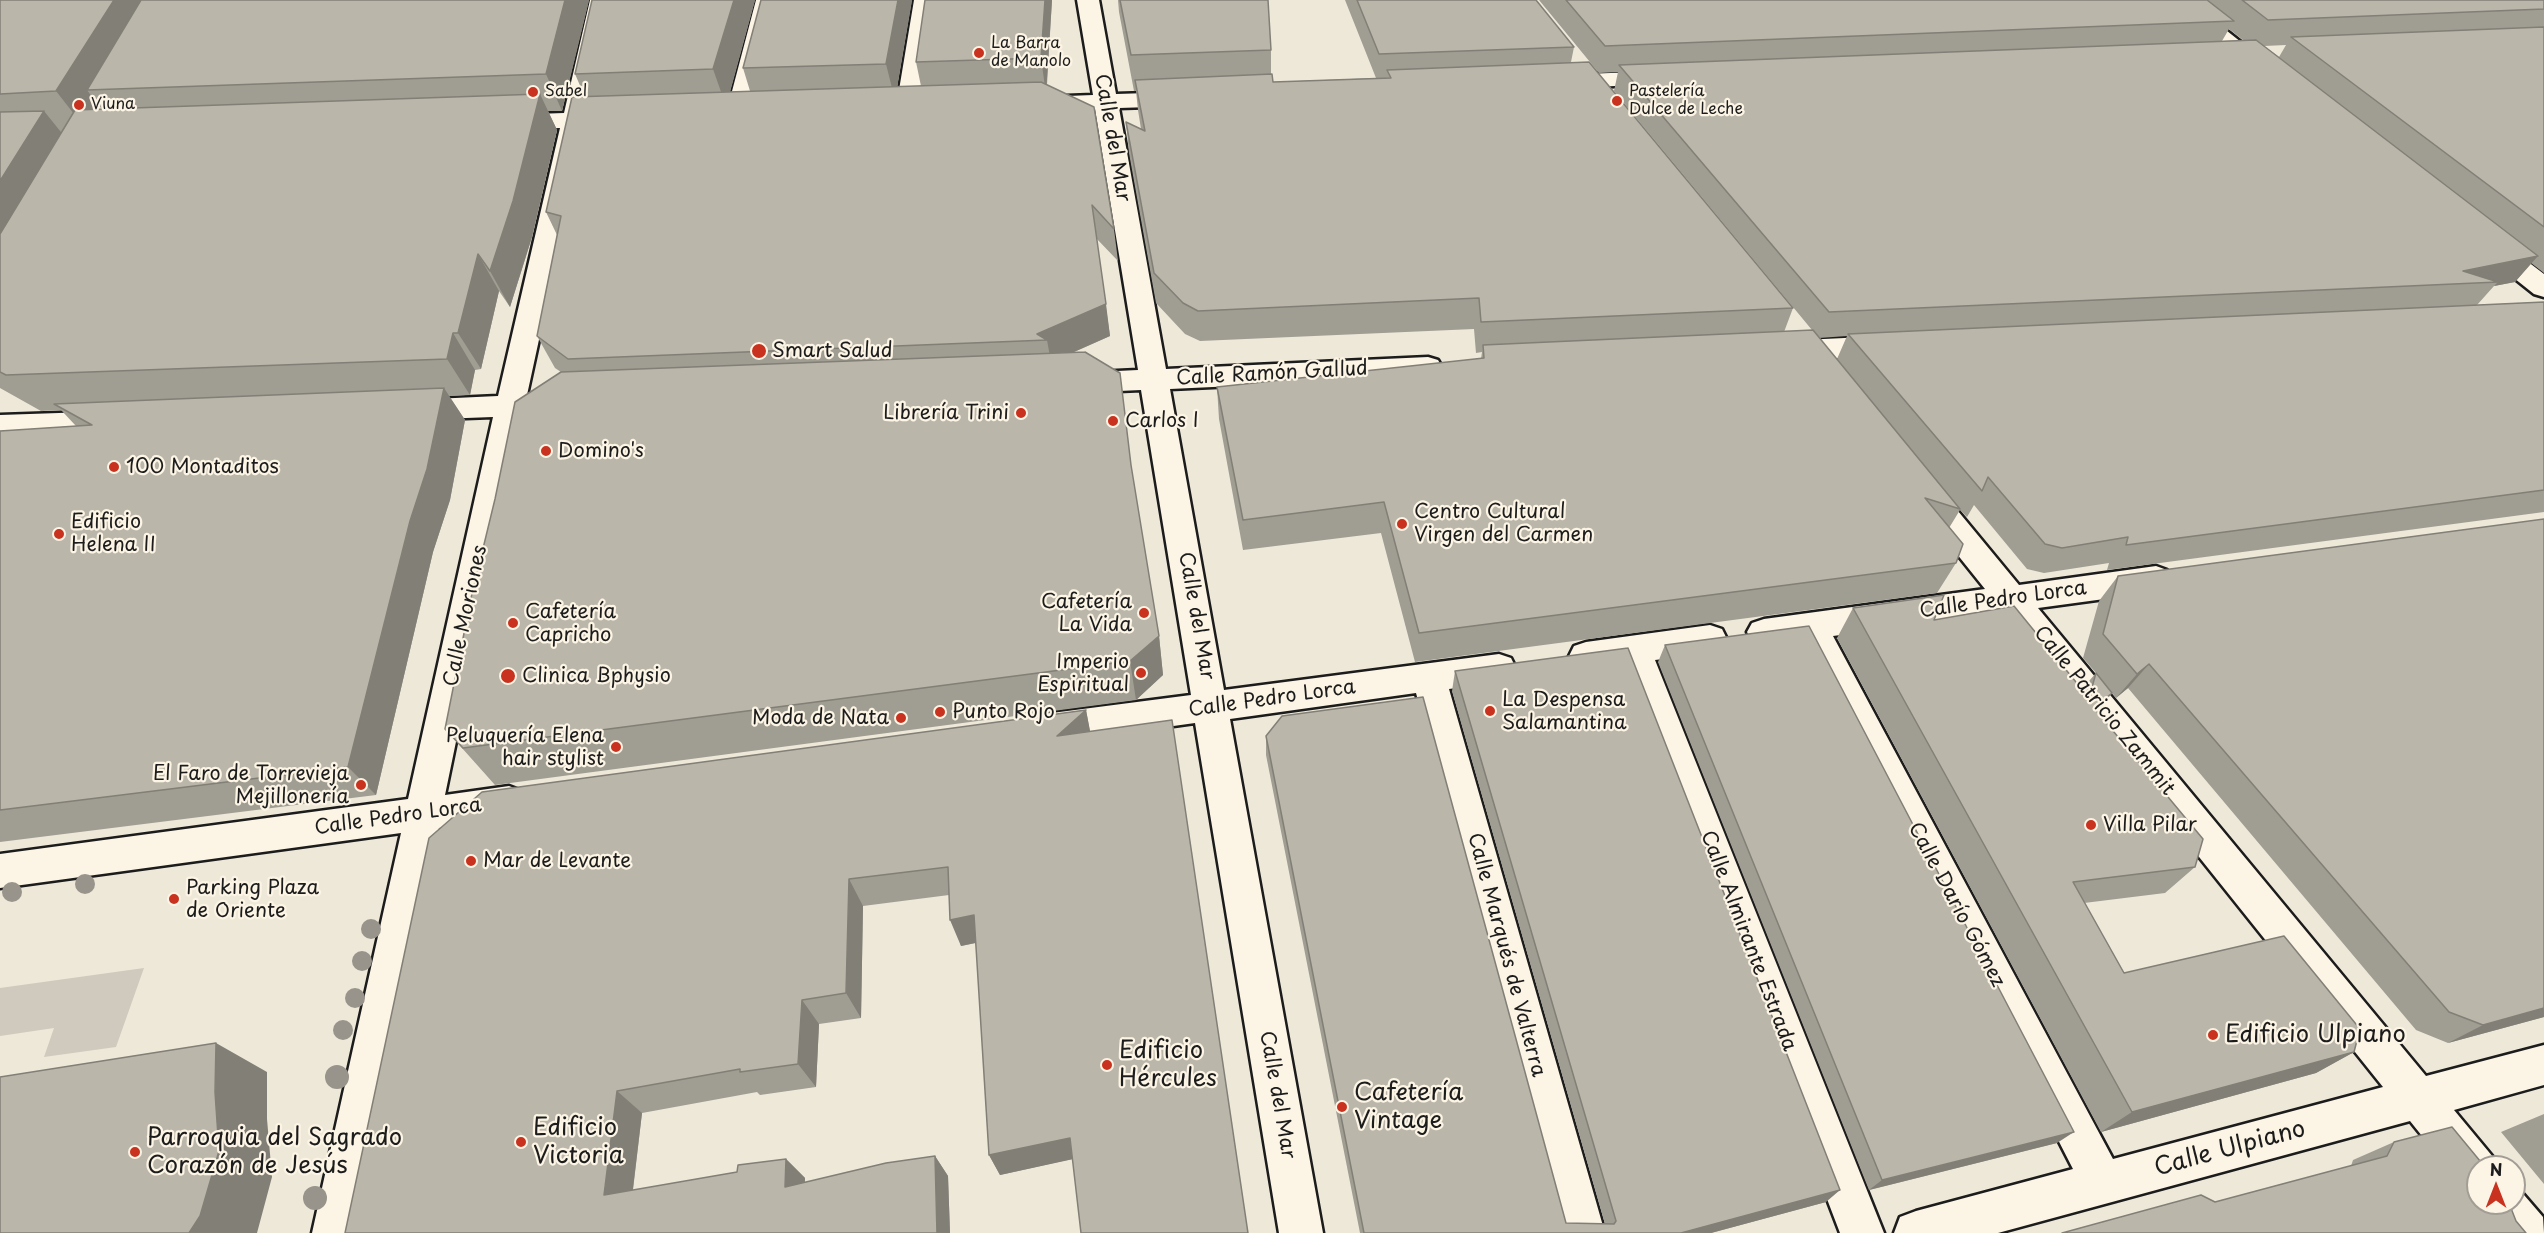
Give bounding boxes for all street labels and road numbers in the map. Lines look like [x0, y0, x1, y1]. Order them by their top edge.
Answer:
street label: Calle del Mar [1089, 72, 1135, 204]
street label: Calle Ramón Gallud [1176, 357, 1368, 391]
street label: Calle Moriones [439, 543, 493, 689]
street label: Calle del Mar [1173, 550, 1219, 682]
street label: Calle Pedro Lorca [1918, 576, 2088, 624]
street label: Calle Patricio Zammit [2028, 621, 2180, 801]
street label: Calle Pedro Lorca [1187, 675, 1357, 723]
street label: Calle Pedro Lorca [313, 793, 483, 841]
street label: Calle Darío Gómez [1902, 819, 2010, 991]
street label: Calle Almirante Estrada [1695, 827, 1801, 1055]
street label: Calle Marqués de Valterra [1462, 831, 1550, 1079]
street label: Calle del Mar [1254, 1029, 1300, 1161]
street label: Calle Ulpiano [2151, 1115, 2309, 1183]

